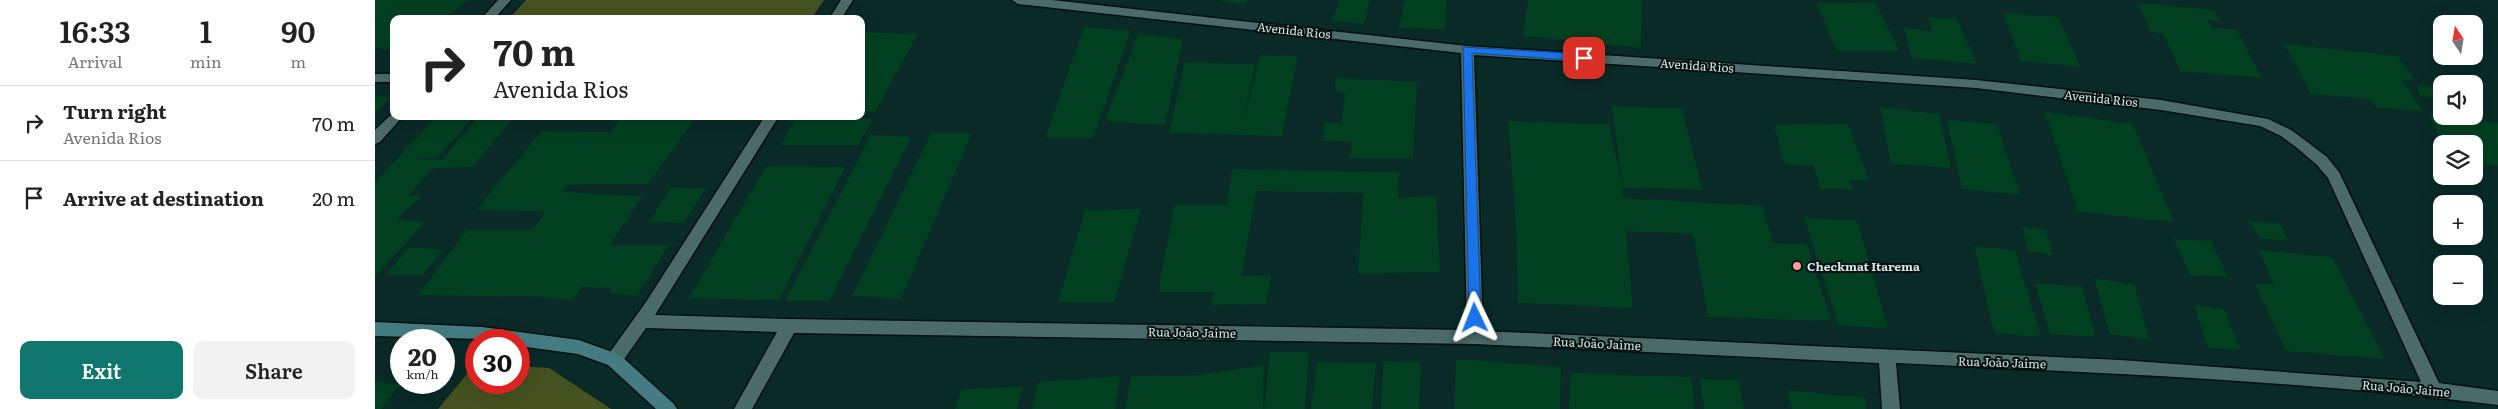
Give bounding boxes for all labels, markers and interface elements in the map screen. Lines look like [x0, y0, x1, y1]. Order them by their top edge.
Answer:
text: 16:33 [59, 8, 131, 52]
text: 1 [200, 8, 212, 52]
text: 90 [281, 8, 316, 52]
north arrow [2433, 15, 2483, 65]
map controls [2433, 15, 2483, 305]
street label: Avenida Rios [1256, 17, 1332, 43]
text: 70 m [493, 25, 575, 77]
icon: right [410, 35, 475, 100]
pin [1563, 37, 1605, 79]
icon: arrive [1570, 44, 1598, 72]
text: Arrival [68, 49, 122, 73]
text: min [190, 49, 222, 73]
text: m [291, 49, 306, 73]
street label: Avenida Rios [1660, 53, 1735, 77]
text: Avenida Rios [493, 72, 628, 105]
button: sound [2433, 75, 2483, 125]
street label: Avenida Rios [2063, 85, 2139, 111]
text: Turn right [63, 97, 167, 125]
icon: right [20, 109, 48, 137]
text: 70 m [312, 109, 355, 137]
text: Avenida Rios [63, 125, 161, 149]
button: layers [2433, 135, 2483, 185]
icon: arrive [20, 184, 48, 212]
text: Arrive at destination [63, 184, 264, 212]
text: 20 m [312, 184, 355, 212]
button: + [2433, 195, 2483, 245]
button: − [2433, 255, 2483, 305]
place label: Checkmat Itarema [1807, 257, 1920, 275]
marker: Checkmat Itarema [1791, 260, 1803, 272]
position arrow [1448, 291, 1500, 343]
street label: Rua João Jaime [1148, 322, 1236, 342]
speed limit sign: 30 [465, 329, 530, 394]
street label: Rua João Jaime [1553, 332, 1641, 354]
text: 20 [408, 337, 437, 374]
button: Exit [20, 341, 183, 399]
button: Share [193, 341, 355, 399]
street label: Rua João Jaime [1958, 351, 2046, 373]
text: km/h [407, 365, 438, 383]
street label: Rua João Jaime [2361, 375, 2451, 401]

